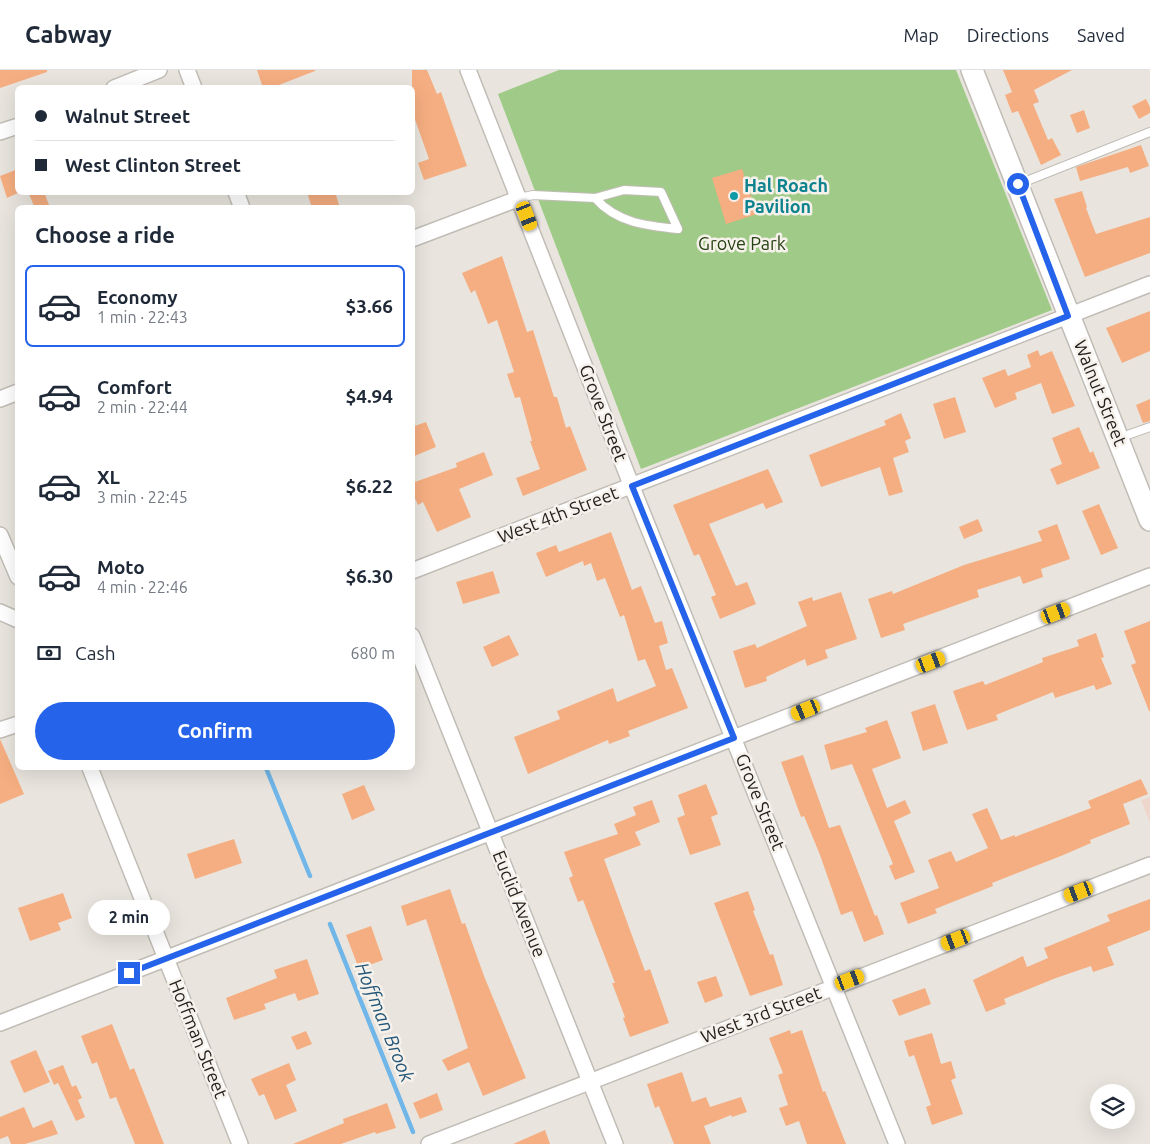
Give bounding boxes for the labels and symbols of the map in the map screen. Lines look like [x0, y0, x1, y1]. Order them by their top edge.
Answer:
route start [1007, 173, 1029, 195]
place label: Hal Roach Pavilion [744, 175, 828, 216]
marker: Hal Roach Pavilion [728, 190, 740, 202]
car [514, 199, 539, 233]
park label: Grove Park [698, 233, 786, 253]
street label: Walnut Street [1071, 337, 1131, 448]
street label: Grove Street [576, 361, 632, 464]
street label: West 4th Street [495, 482, 621, 546]
car [1039, 601, 1072, 625]
car [914, 650, 947, 674]
car [789, 697, 822, 723]
street label: Grove Street [732, 750, 789, 853]
street label: Euclid Avenue [489, 847, 550, 960]
car [1062, 880, 1095, 904]
callout: 2 min [88, 900, 170, 936]
car [939, 928, 972, 952]
water label: Hoffman Brook [351, 959, 419, 1085]
route end [118, 962, 140, 984]
car [833, 968, 866, 992]
street label: Hoffman Street [166, 976, 232, 1101]
street label: West 3rd Street [698, 982, 824, 1046]

